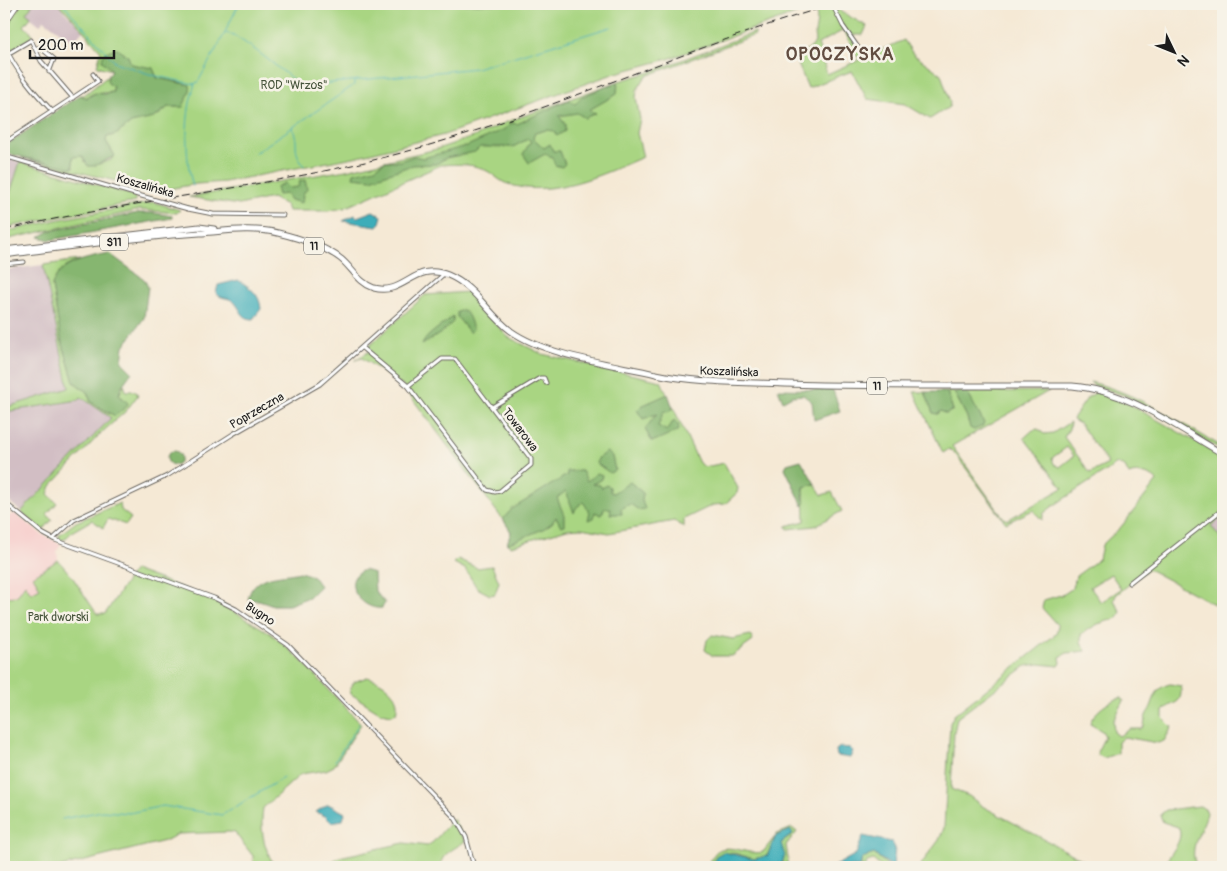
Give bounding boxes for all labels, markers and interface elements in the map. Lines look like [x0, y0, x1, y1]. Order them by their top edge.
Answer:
scale bar [30, 28, 114, 60]
north arrow [1150, 28, 1200, 78]
text: 200 m [38, 36, 83, 55]
district label: OPOCZYSKA [786, 43, 894, 66]
text: N [1174, 51, 1193, 70]
park label: ROD "Wrzos" [260, 78, 328, 93]
street label: Koszalińska [115, 171, 176, 201]
road number: S11 [100, 233, 128, 250]
road number: 11 [304, 238, 324, 255]
street label: Koszalińska [699, 363, 759, 381]
road number: 11 [867, 378, 887, 394]
street label: Poprzeczna [227, 389, 287, 433]
street label: Towarowa [499, 405, 541, 455]
street label: Bugno [242, 599, 278, 629]
park label: Park dworski [28, 610, 88, 625]

